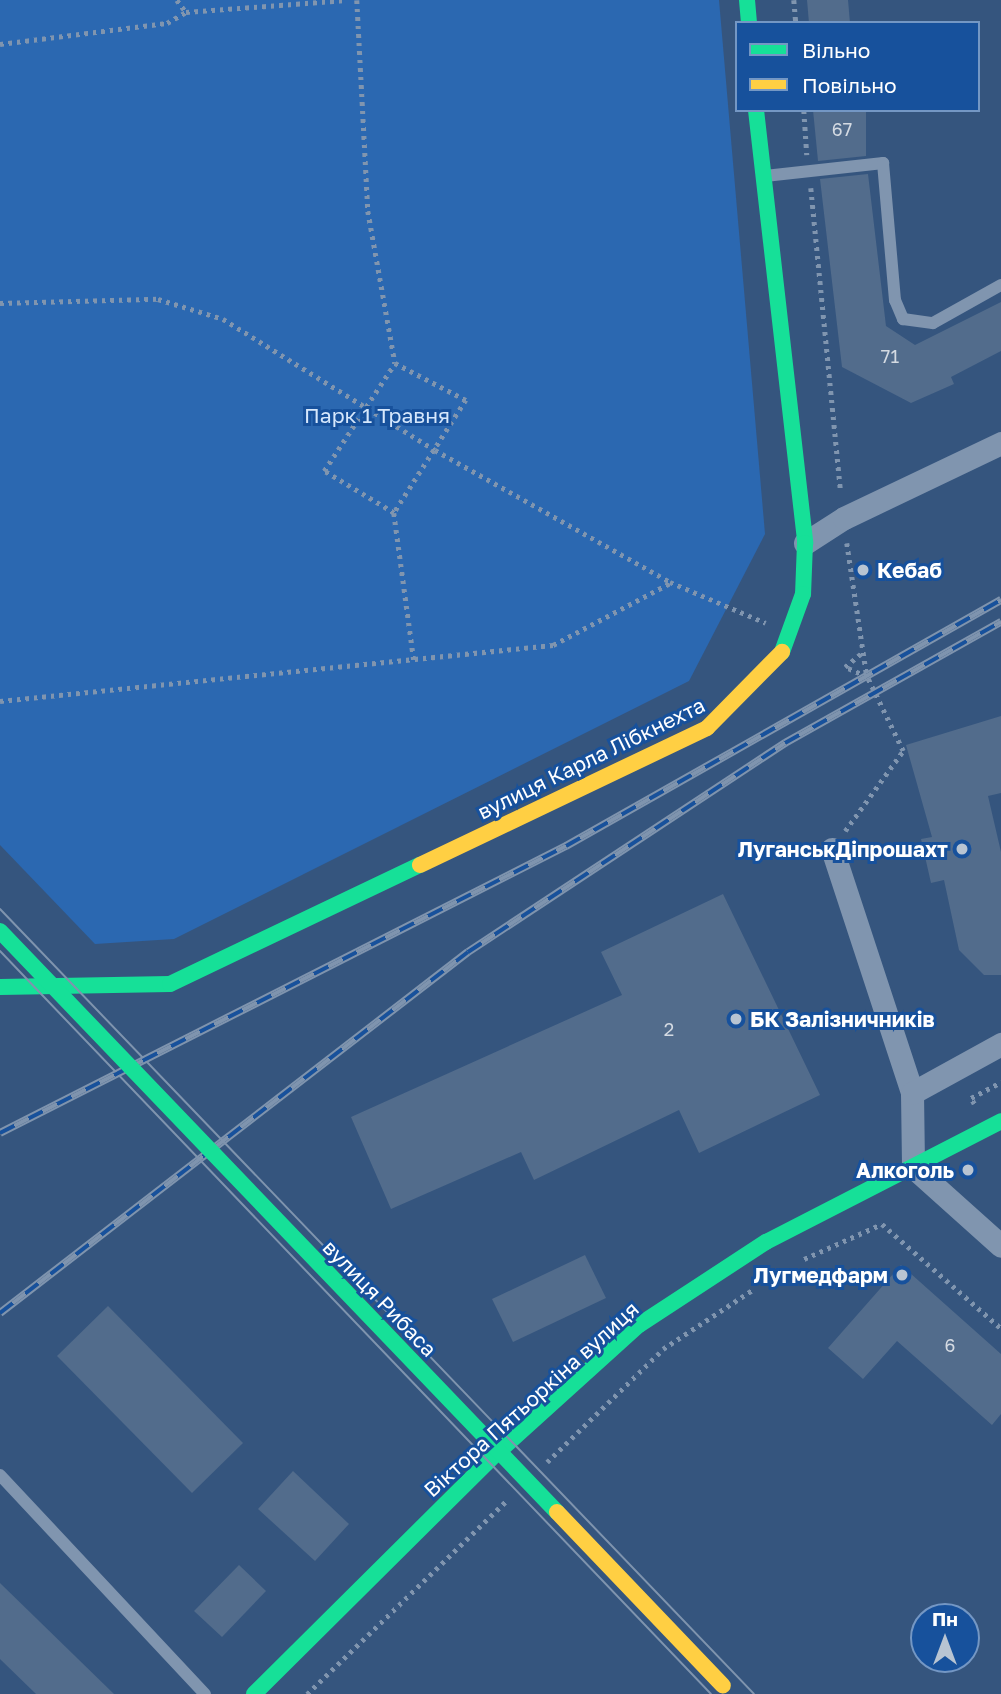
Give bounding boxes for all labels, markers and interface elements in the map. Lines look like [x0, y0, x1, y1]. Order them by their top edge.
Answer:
legend [735, 21, 980, 112]
text: Вільно [802, 37, 870, 63]
text: Повільно [802, 72, 897, 98]
house number: 67 [832, 118, 852, 140]
house number: 71 [881, 345, 899, 367]
park label: Парк 1 Травня [304, 402, 450, 428]
place label: Кебаб [877, 557, 942, 583]
marker: Кебаб [855, 562, 871, 578]
street label: вулиця Карла Лібкнехта [473, 692, 709, 824]
place label: ЛуганськДіпрошахт [738, 836, 948, 862]
marker: ЛуганськДіпрошахт [954, 841, 970, 857]
place label: БК Залізничників [750, 1006, 935, 1032]
marker: БК Залізничників [728, 1011, 744, 1027]
house number: 2 [664, 1018, 674, 1040]
place label: Алкоголь [856, 1157, 954, 1183]
marker: Алкоголь [960, 1162, 976, 1178]
street label: вулиця Рибаса [318, 1234, 442, 1362]
place label: Лугмедфарм [754, 1262, 888, 1288]
marker: Лугмедфарм [894, 1267, 910, 1283]
street label: Віктора Пятьоркіна вулиця [419, 1296, 643, 1502]
house number: 6 [945, 1334, 955, 1356]
north arrow [910, 1603, 980, 1673]
text: Пн [932, 1607, 958, 1630]

